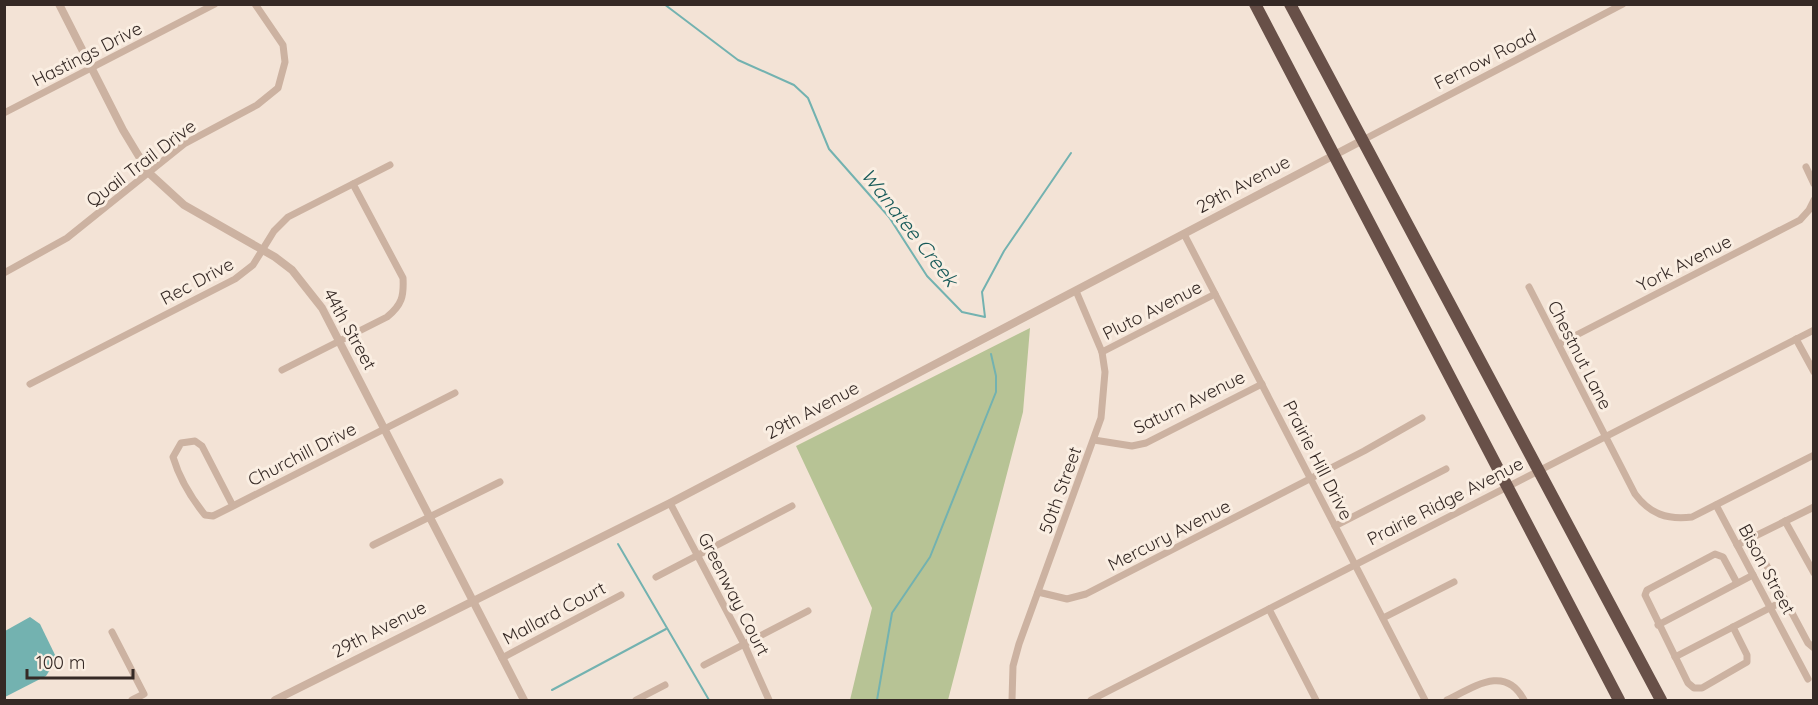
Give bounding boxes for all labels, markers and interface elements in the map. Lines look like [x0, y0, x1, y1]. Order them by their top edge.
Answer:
street label: Hastings Drive [28, 16, 146, 92]
street label: Fernow Road [1430, 23, 1540, 95]
street label: Quail Trail Drive [82, 114, 200, 212]
street label: 29th Avenue [1192, 150, 1294, 218]
water label: Wanatee Creek [856, 163, 965, 293]
street label: York Avenue [1633, 229, 1735, 297]
street label: Rec Drive [156, 252, 238, 310]
street label: Pluto Avenue [1098, 275, 1206, 345]
street label: 44th Street [318, 284, 382, 374]
street label: Chestnut Lane [1543, 297, 1617, 413]
street label: Saturn Avenue [1129, 365, 1249, 439]
street label: 29th Avenue [761, 376, 863, 444]
street label: Prairie Hill Drive [1278, 396, 1358, 524]
street label: Churchill Drive [244, 417, 360, 491]
street label: 50th Street [1034, 443, 1086, 537]
street label: Prairie Ridge Avenue [1363, 452, 1527, 550]
street label: Mercury Avenue [1104, 494, 1234, 576]
street label: Bison Street [1734, 520, 1800, 618]
street label: Greenway Court [693, 528, 775, 660]
street label: Mallard Court [499, 576, 609, 650]
street label: 29th Avenue [328, 595, 430, 663]
scale bar [27, 642, 134, 680]
text: 100 m [36, 651, 85, 674]

